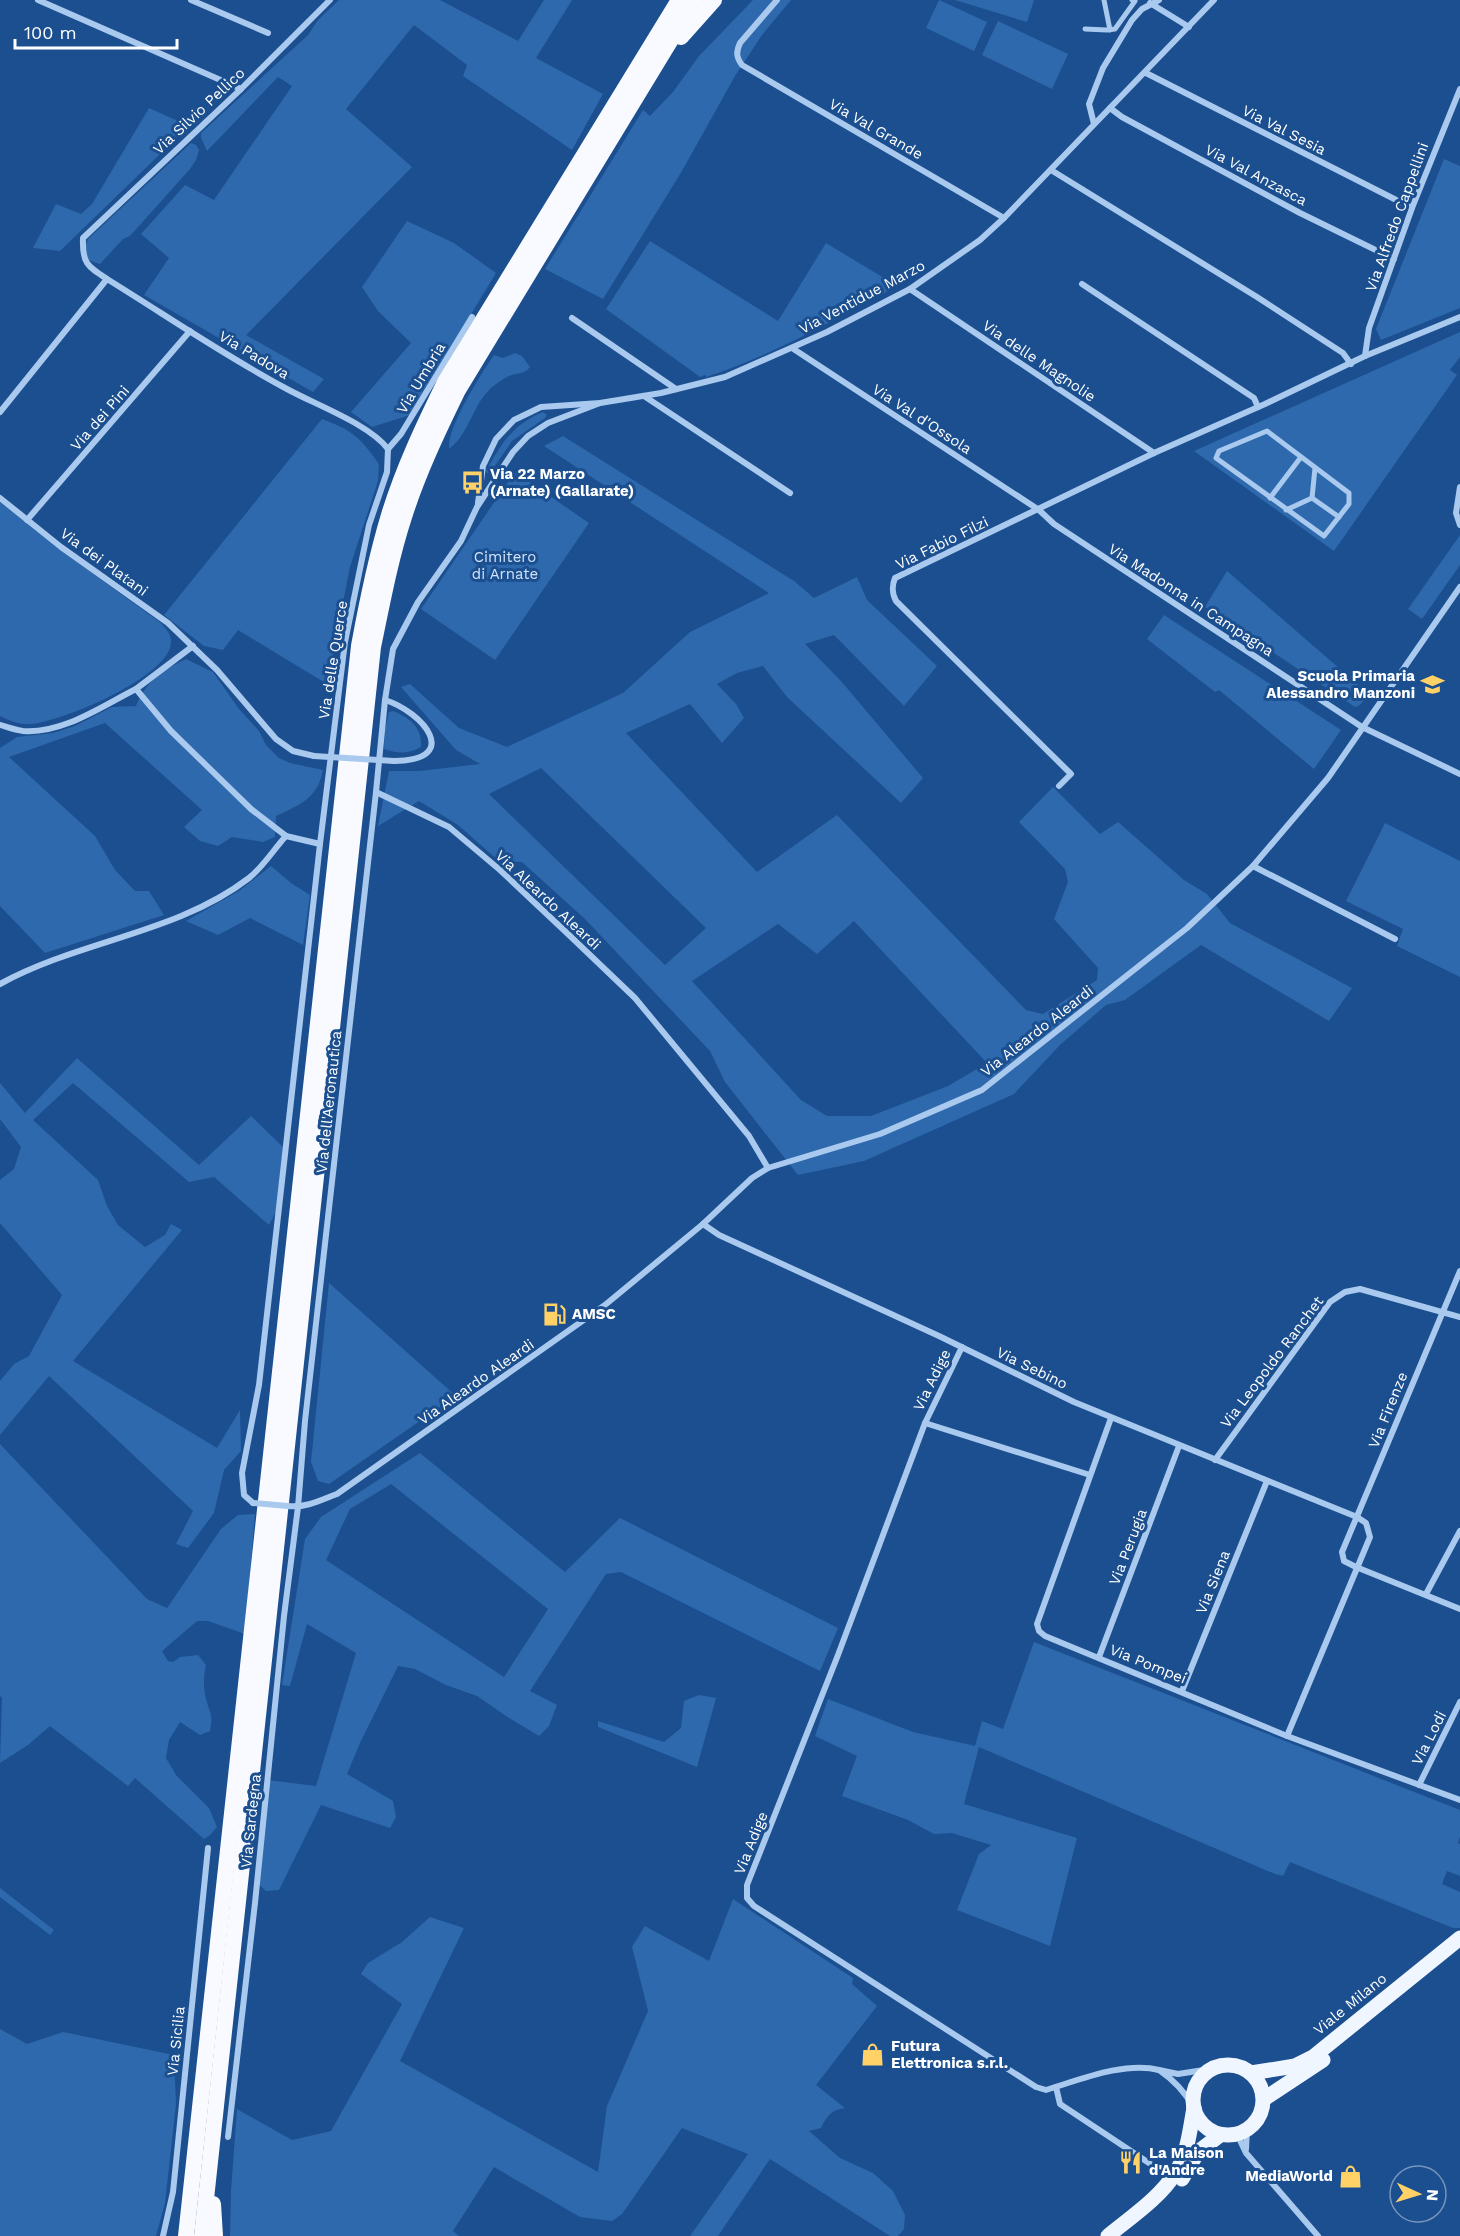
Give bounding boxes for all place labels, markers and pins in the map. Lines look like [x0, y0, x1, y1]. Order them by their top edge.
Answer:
place label: Via 22 Marzo (Arnate) (Gallarate) [490, 465, 634, 500]
bus stop icon: Via 22 Marzo (Arnate) (Gallarate) [459, 470, 485, 496]
place label: Scuola Primaria Alessandro Manzoni [1266, 667, 1415, 702]
school or university icon: Scuola Primaria Alessandro Manzoni [1420, 672, 1446, 698]
fuel station icon: AMSC [541, 1301, 567, 1327]
place label: AMSC [572, 1305, 616, 1323]
place label: Futura Elettronica s.r.l. [891, 2037, 1008, 2072]
shop icon: Futura Elettronica s.r.l. [860, 2042, 886, 2068]
place label: La Maison d'Andre [1149, 2144, 1224, 2179]
restaurant icon: La Maison d'Andre [1118, 2149, 1144, 2175]
shop icon: MediaWorld [1338, 2163, 1364, 2189]
place label: MediaWorld [1245, 2167, 1333, 2185]

